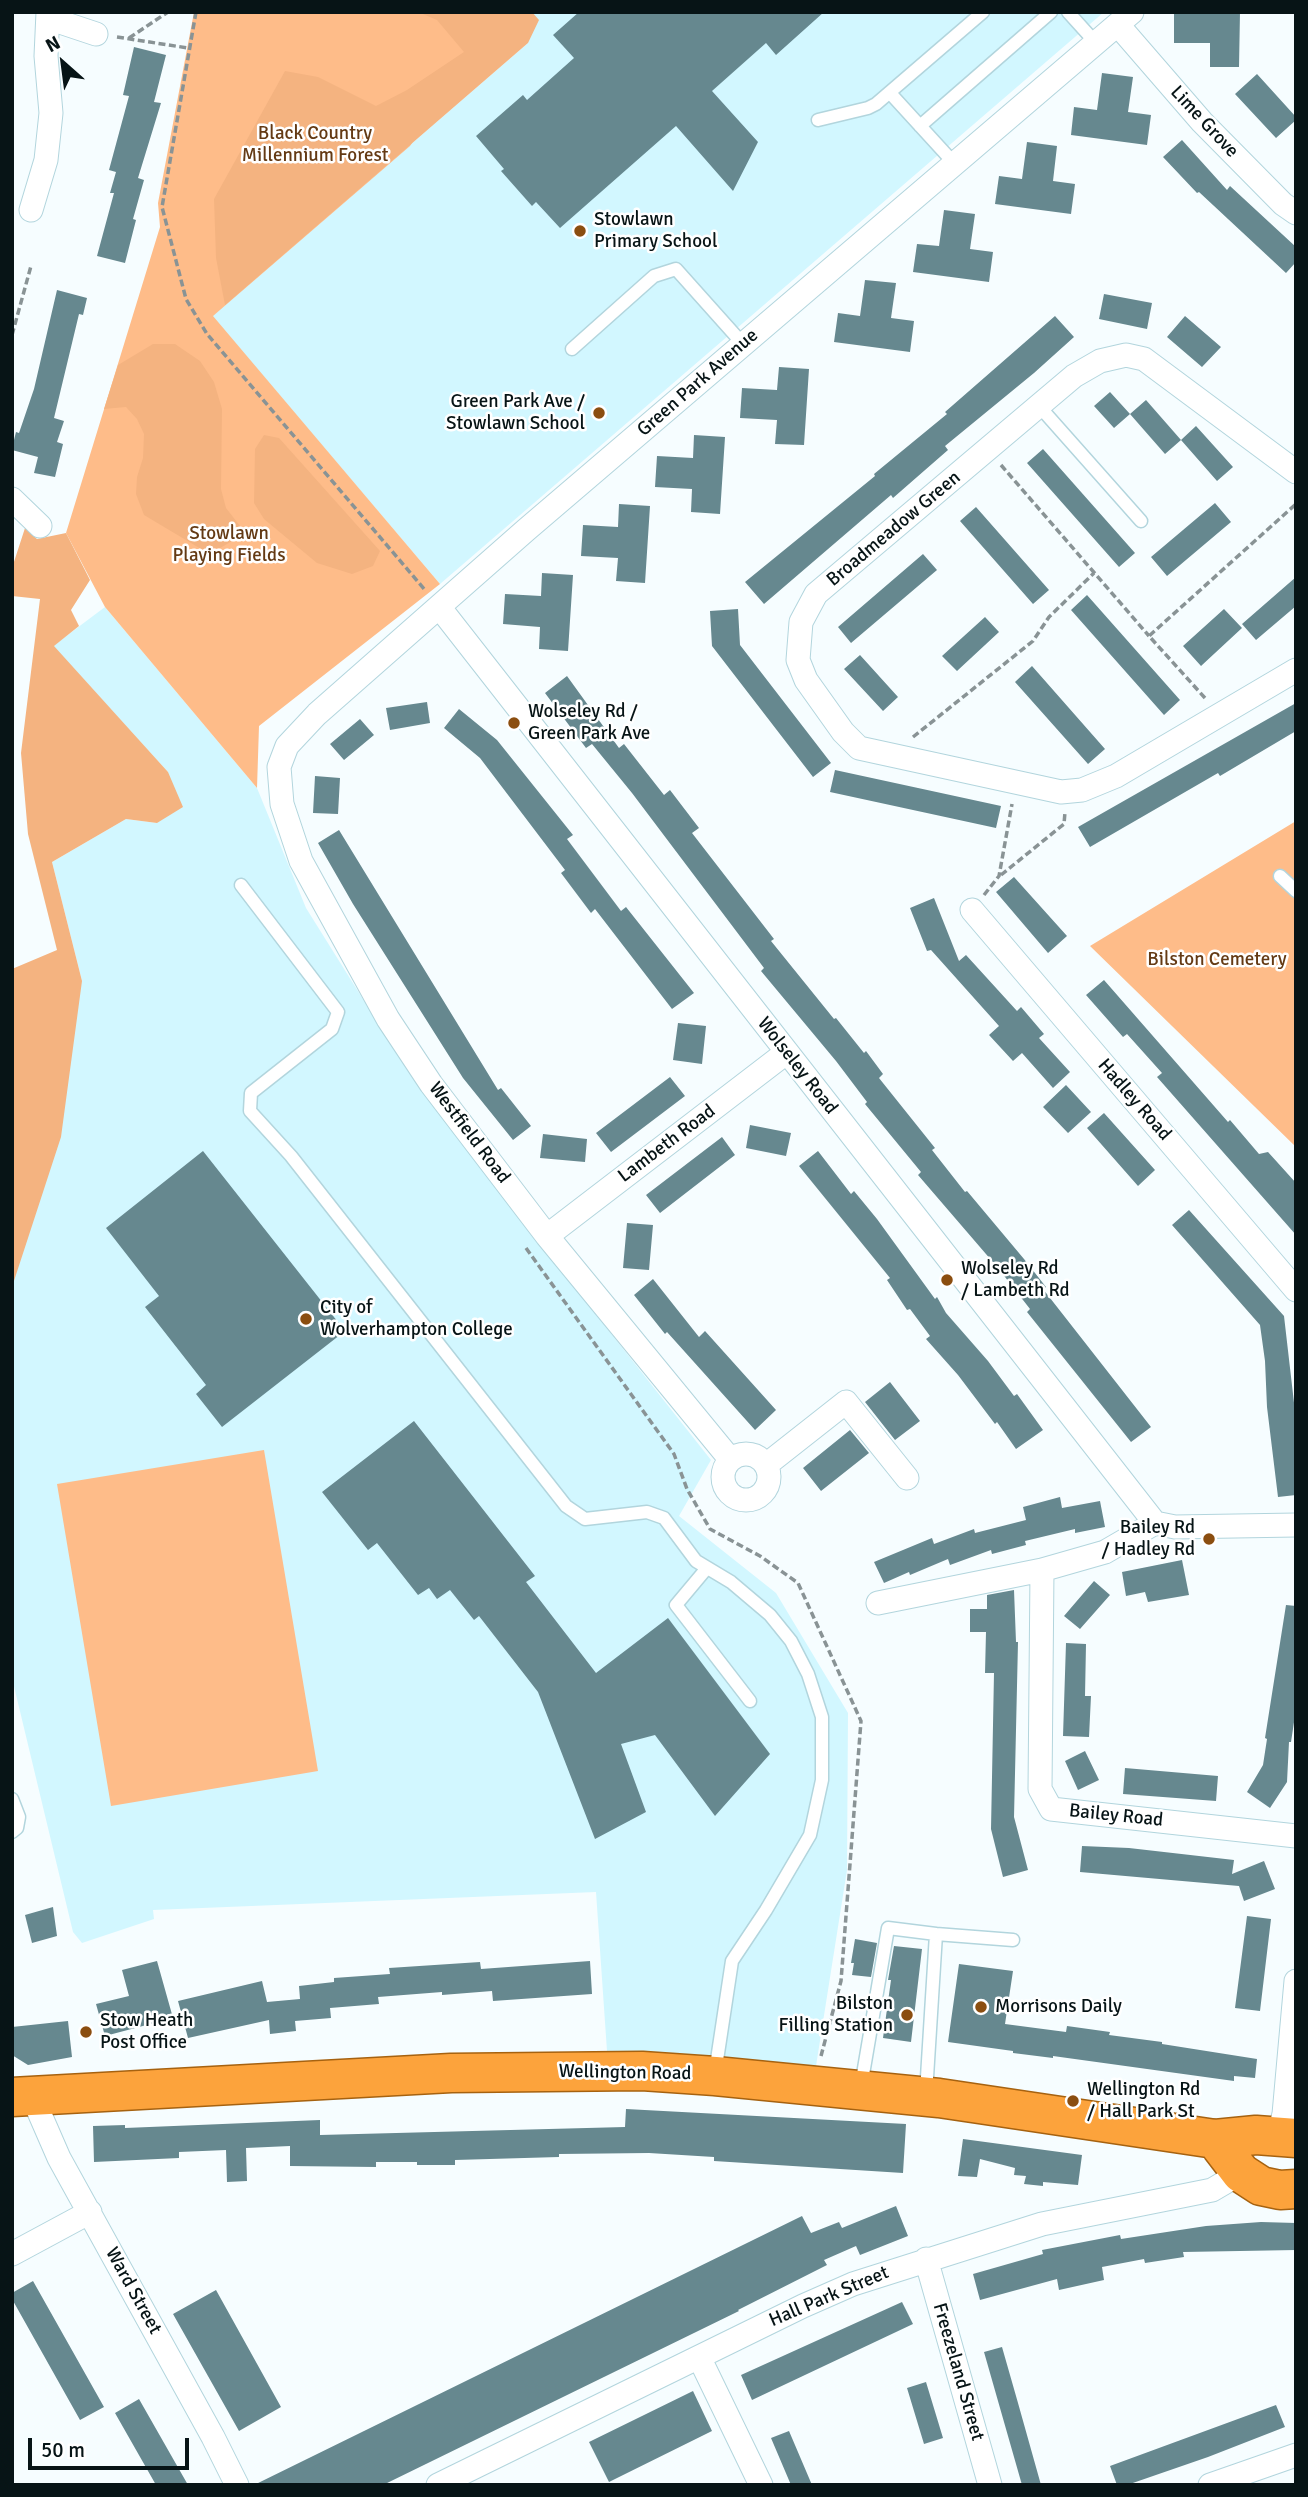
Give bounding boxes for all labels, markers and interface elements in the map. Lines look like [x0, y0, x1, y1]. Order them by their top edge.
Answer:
north arrow [28, 28, 98, 98]
text: N [42, 31, 65, 58]
street label: Lime Grove [1165, 81, 1243, 163]
park label: Black Country Millennium Forest [242, 123, 388, 167]
place label: Stowlawn Primary School [594, 209, 717, 253]
marker: Stowlawn Primary School [572, 223, 588, 239]
street label: Green Park Avenue [633, 324, 763, 442]
place label: Green Park Ave / Stowlawn School [446, 391, 585, 435]
marker: Green Park Ave / Stowlawn School [591, 405, 607, 421]
street label: Broadmeadow Green [823, 466, 965, 592]
park label: Stowlawn Playing Fields [173, 523, 285, 567]
place label: Wolseley Rd / Green Park Ave [528, 701, 650, 745]
marker: Wolseley Rd / Green Park Ave [506, 715, 522, 731]
park label: Bilston Cemetery [1147, 949, 1287, 971]
street label: Wolseley Road [752, 1013, 842, 1119]
street label: Hadley Road [1092, 1054, 1176, 1146]
street label: Westfield Road [423, 1078, 515, 1188]
street label: Lambeth Road [614, 1100, 720, 1188]
place label: Wolseley Rd / Lambeth Rd [961, 1258, 1070, 1302]
marker: Wolseley Rd / Lambeth Rd [939, 1272, 955, 1288]
place label: City of Wolverhampton College [320, 1297, 513, 1341]
marker: City of Wolverhampton College [298, 1311, 314, 1327]
place label: Bailey Rd / Hadley Rd [1101, 1517, 1195, 1561]
marker: Bailey Rd / Hadley Rd [1201, 1531, 1217, 1547]
street label: Bailey Road [1068, 1800, 1164, 1832]
place label: Bilston Filling Station [779, 1993, 893, 2037]
place label: Morrisons Daily [995, 1996, 1122, 2018]
marker: Morrisons Daily [973, 1999, 989, 2015]
marker: Bilston Filling Station [899, 2007, 915, 2023]
place label: Stow Heath Post Office [100, 2010, 193, 2054]
marker: Stow Heath Post Office [78, 2024, 94, 2040]
street label: Wellington Road [558, 2060, 692, 2086]
place label: Wellington Rd / Hall Park St [1087, 2079, 1200, 2123]
marker: Wellington Rd / Hall Park St [1065, 2093, 1081, 2109]
street label: Ward Street [100, 2244, 166, 2338]
street label: Hall Park Street [766, 2262, 892, 2332]
street label: Freezeland Street [927, 2301, 989, 2443]
scale bar [32, 2424, 192, 2468]
text: 50 m [41, 2437, 85, 2463]

